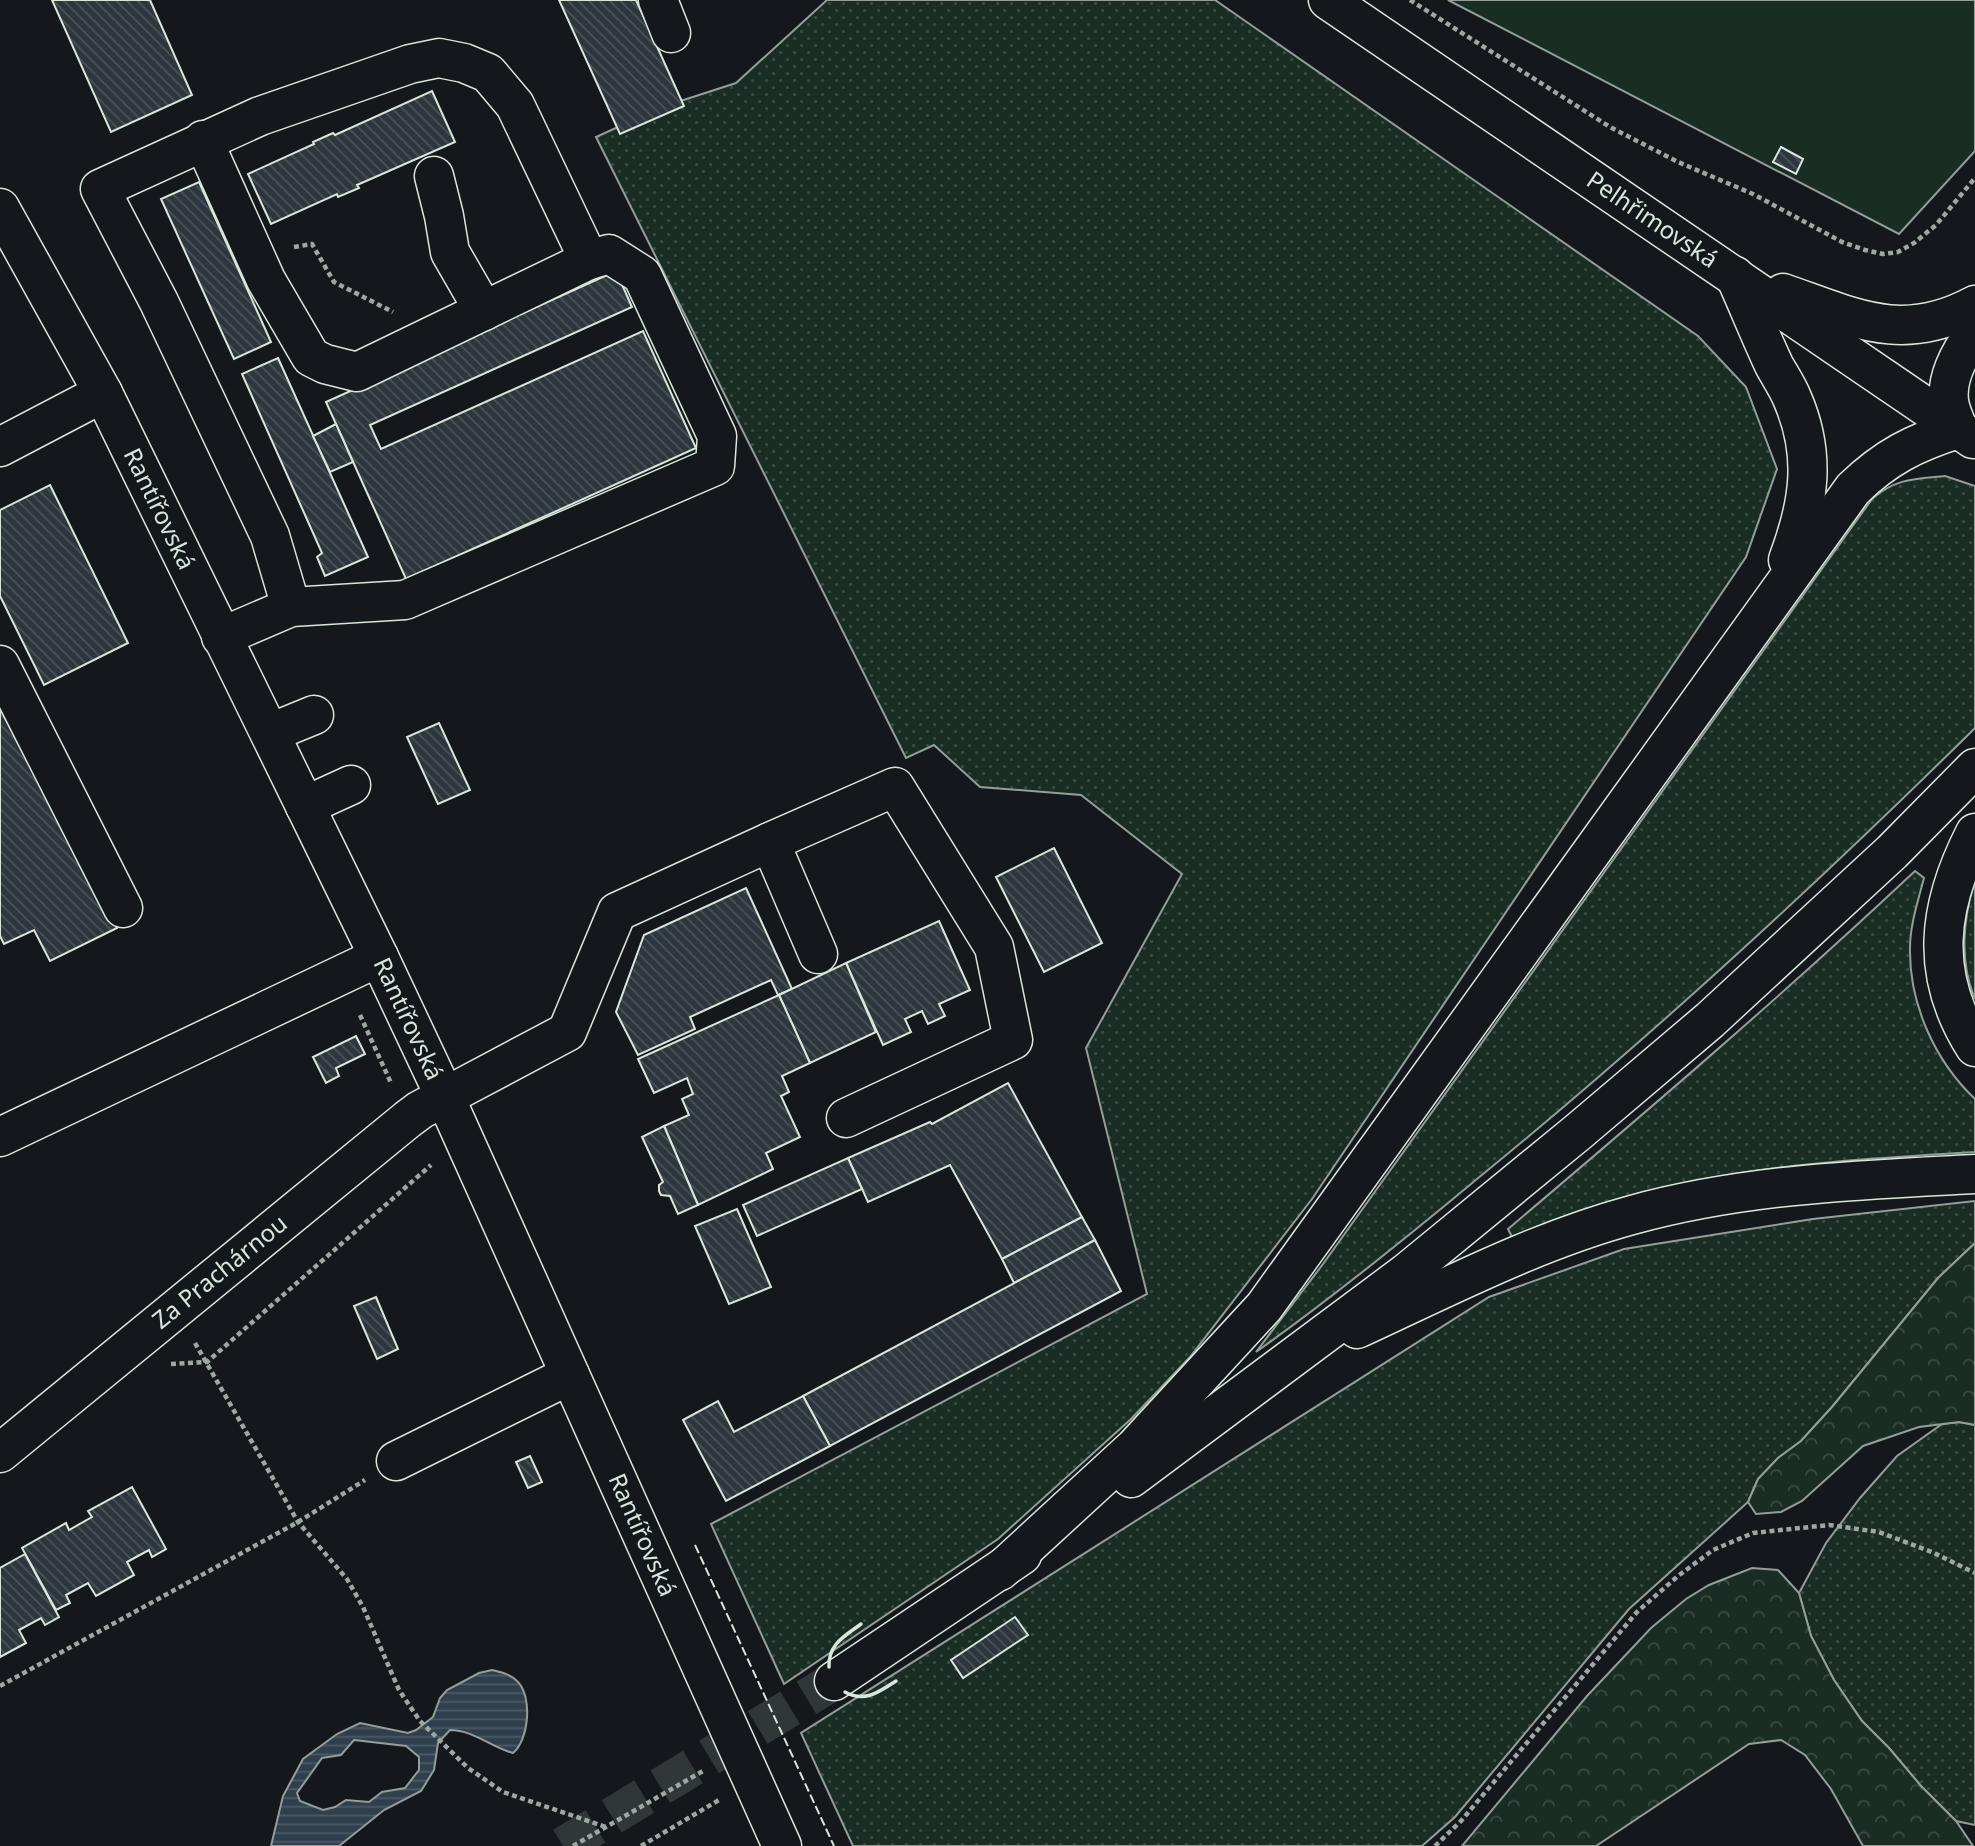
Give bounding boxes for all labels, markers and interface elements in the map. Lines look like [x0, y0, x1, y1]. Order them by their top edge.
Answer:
street label: Pelhřimovská [1581, 163, 1725, 275]
street label: Rantířovská [117, 442, 204, 575]
street label: Rantířovská [367, 952, 452, 1085]
street label: Za Prachárnou [145, 1206, 293, 1336]
street label: Rantířovská [602, 1468, 685, 1601]

